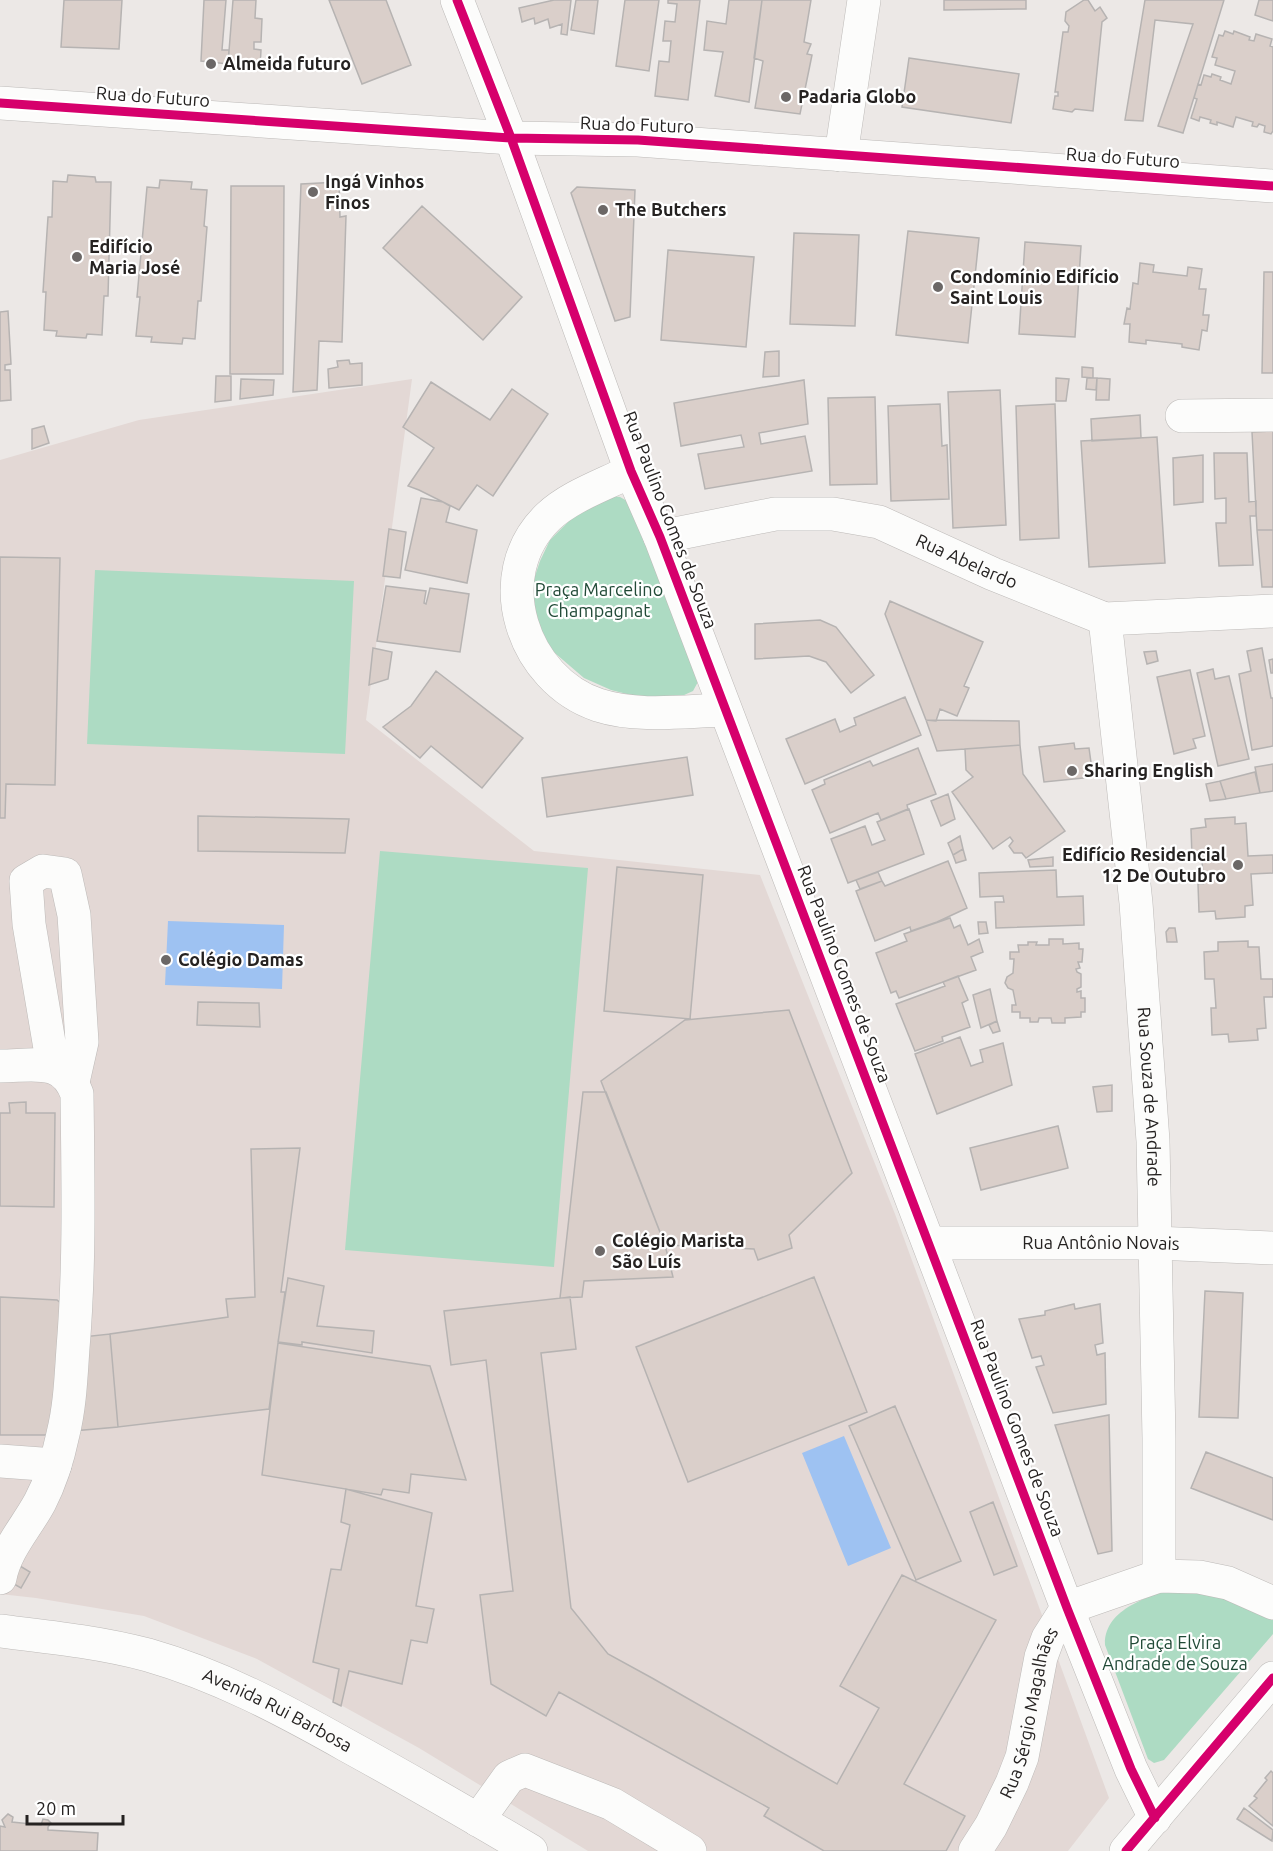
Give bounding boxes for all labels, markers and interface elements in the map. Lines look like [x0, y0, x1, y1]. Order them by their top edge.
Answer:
place label: Almeida futuro [223, 53, 351, 73]
marker: Almeida futuro [204, 57, 218, 71]
street label: Rua do Futuro [95, 82, 211, 110]
place label: Padaria Globo [798, 86, 916, 106]
marker: Padaria Globo [779, 90, 793, 104]
street label: Rua do Futuro [580, 112, 694, 136]
street label: Rua do Futuro [1065, 143, 1181, 171]
place label: Ingá Vinhos Finos [325, 171, 424, 212]
marker: Ingá Vinhos Finos [306, 185, 320, 199]
place label: The Butchers [615, 199, 727, 219]
marker: The Butchers [596, 203, 610, 217]
place label: Edifício Maria José [89, 236, 180, 277]
marker: Edifício Maria José [70, 250, 84, 264]
place label: Condomínio Edifício Saint Louis [950, 266, 1119, 307]
marker: Condomínio Edifício Saint Louis [931, 280, 945, 294]
street label: Rua Paulino Gomes de Souza [620, 408, 722, 631]
street label: Rua Abelardo [913, 529, 1020, 592]
park label: Praça Marcelino Champagnat [535, 579, 663, 620]
place label: Sharing English [1084, 760, 1214, 780]
marker: Sharing English [1065, 764, 1079, 778]
place label: Edifício Residencial 12 De Outubro [1062, 844, 1227, 885]
marker: Edifício Residencial 12 De Outubro [1231, 858, 1245, 872]
street label: Rua Paulino Gomes de Souza [794, 862, 896, 1085]
place label: Colégio Damas [178, 949, 303, 969]
marker: Colégio Damas [159, 953, 173, 967]
street label: Rua Souza de Andrade [1134, 1006, 1165, 1187]
place label: Colégio Marista São Luís [612, 1230, 745, 1271]
street label: Rua Antônio Novais [1022, 1232, 1180, 1253]
marker: Colégio Marista São Luís [593, 1244, 607, 1258]
street label: Rua Paulino Gomes de Souza [967, 1316, 1069, 1539]
street label: Rua Sérgio Magalhães [995, 1623, 1062, 1801]
park label: Praça Elvira Andrade de Souza [1102, 1632, 1248, 1673]
street label: Avenida Rui Barbosa [200, 1664, 356, 1755]
scale bar [27, 1788, 123, 1826]
text: 20 m [36, 1798, 76, 1818]

